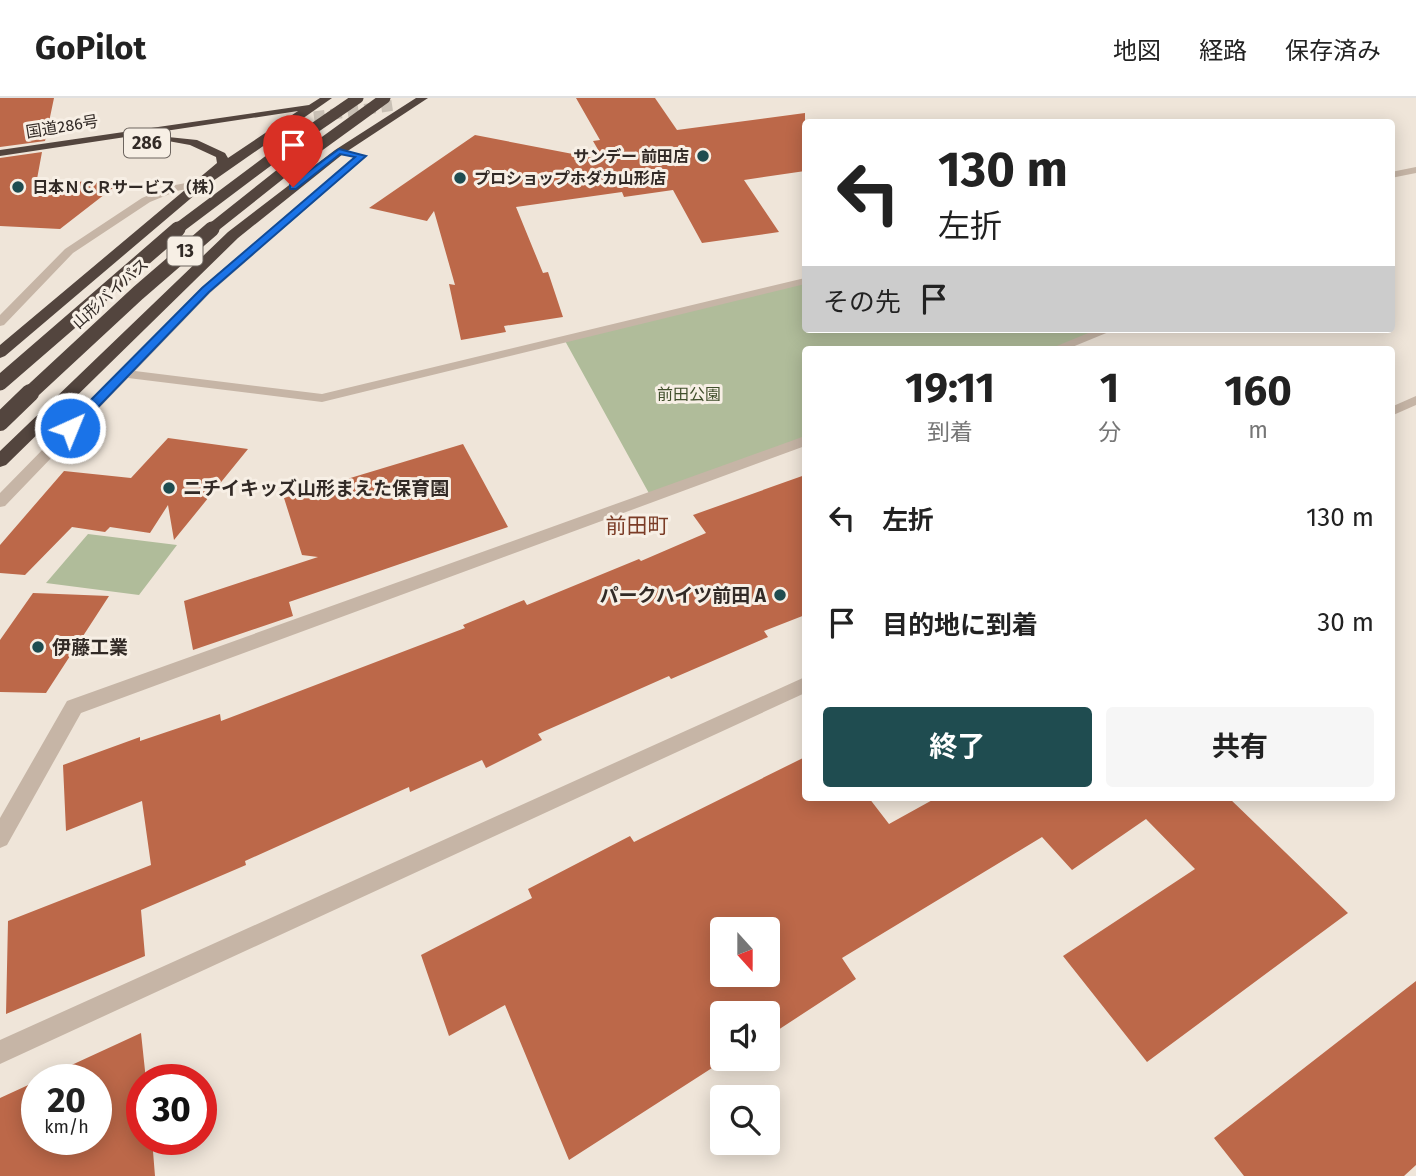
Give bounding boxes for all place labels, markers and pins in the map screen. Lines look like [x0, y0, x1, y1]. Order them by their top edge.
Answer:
pin [263, 115, 323, 187]
place label: サンデー 前田店 [573, 147, 689, 166]
marker: サンデー 前田店 [695, 148, 711, 164]
place label: プロショップホダカ山形店 [474, 169, 666, 188]
marker: プロショップホダカ山形店 [452, 170, 468, 186]
place label: 日本ＮＣＲサービス（株） [32, 178, 224, 197]
marker: 日本ＮＣＲサービス（株） [10, 179, 26, 195]
place label: ニチイキッズ山形まえた保育園 [183, 477, 449, 500]
marker: ニチイキッズ山形まえた保育園 [161, 480, 177, 496]
place label: パークハイツ前田 A [600, 584, 767, 607]
marker: パークハイツ前田 A [772, 587, 788, 603]
place label: 伊藤工業 [52, 636, 128, 659]
marker: 伊藤工業 [30, 639, 46, 655]

